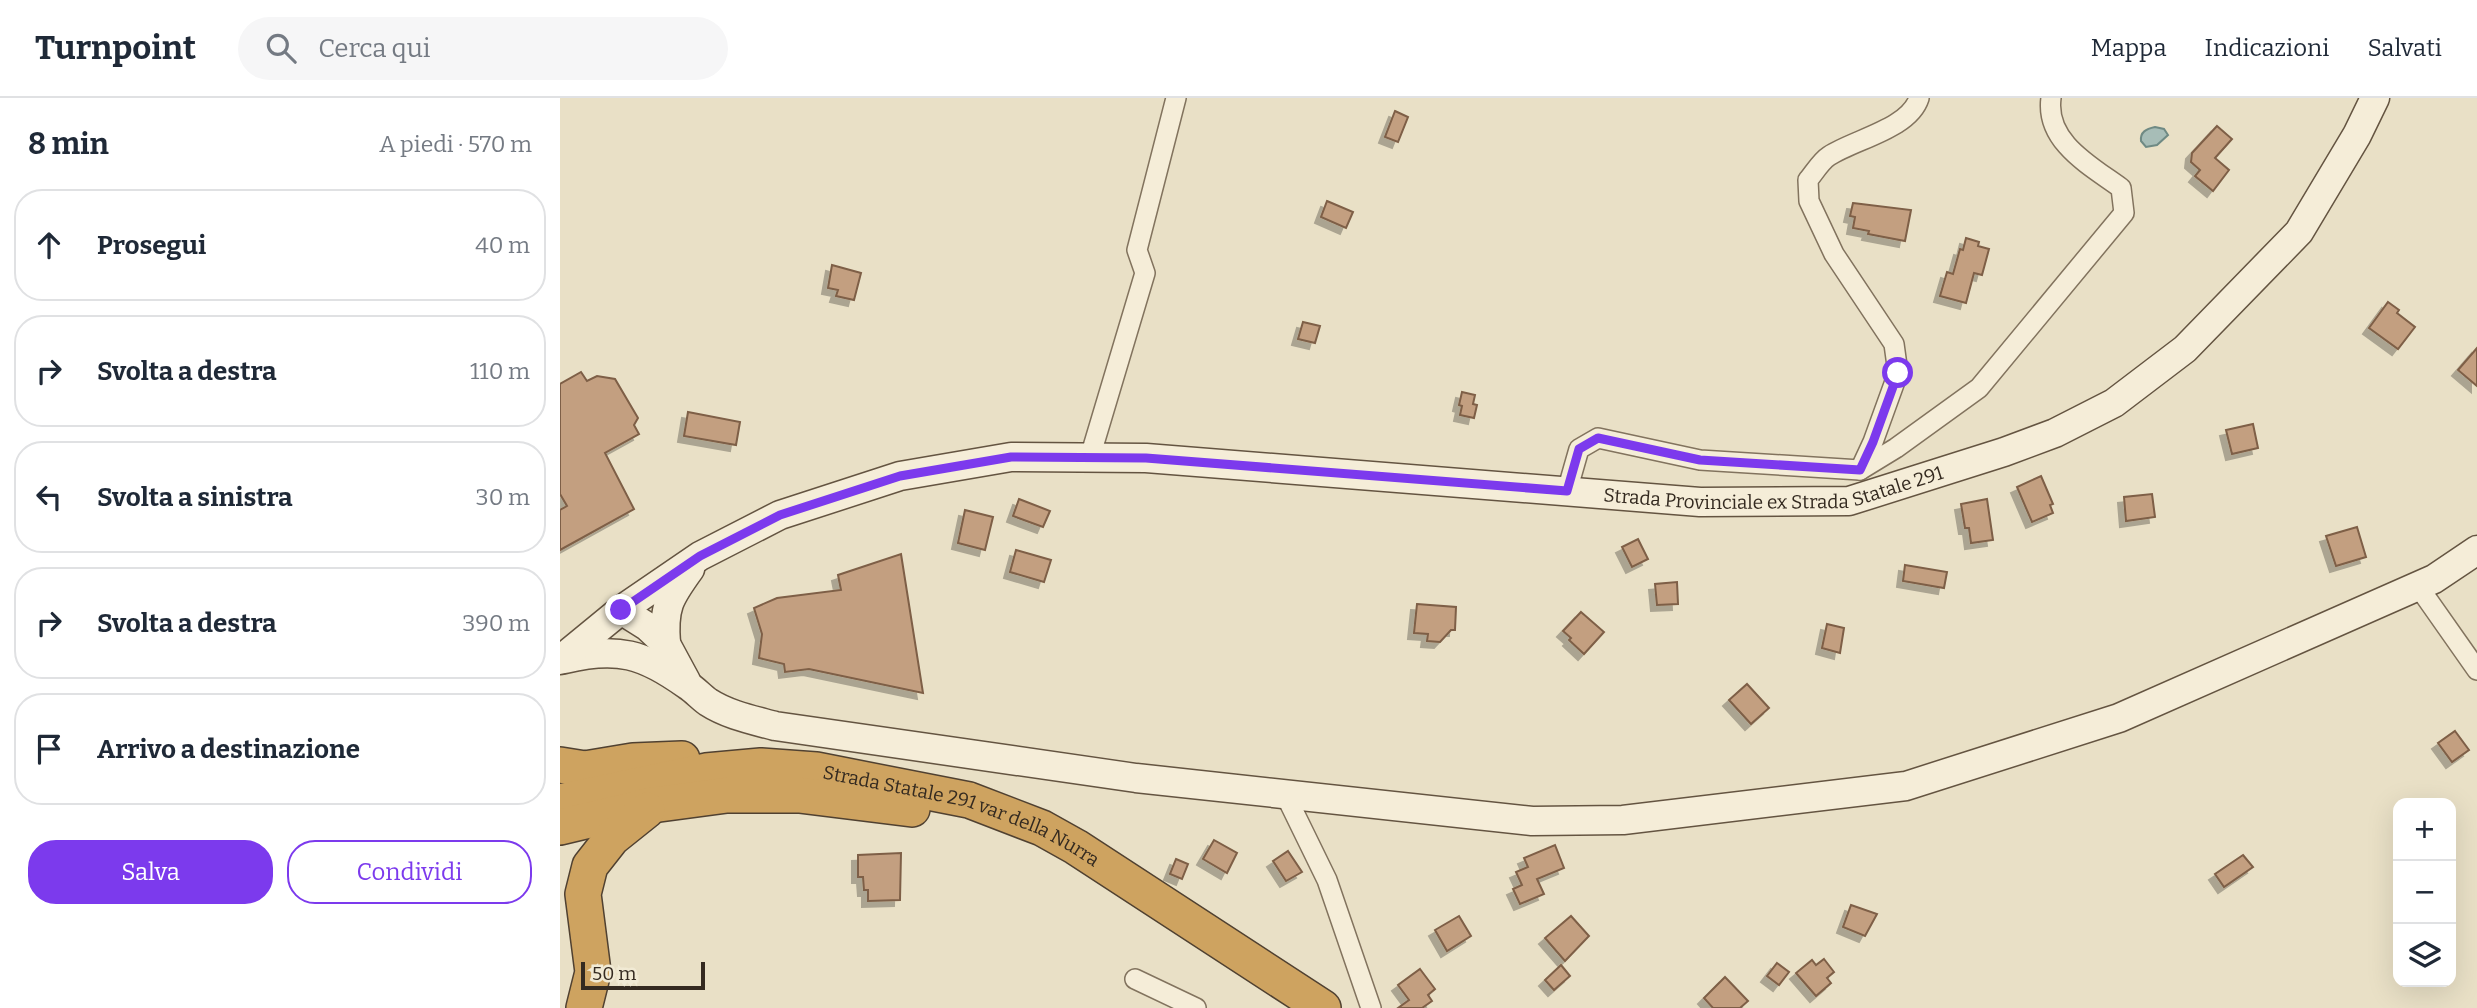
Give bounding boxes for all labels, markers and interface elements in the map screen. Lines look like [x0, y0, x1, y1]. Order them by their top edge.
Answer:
search box [238, 17, 728, 80]
text: Turnpoint [35, 28, 196, 68]
icon: search [262, 29, 300, 67]
text: Cerca qui [318, 33, 431, 64]
text: Mappa [2091, 34, 2167, 62]
text: Indicazioni [2205, 34, 2329, 62]
text: Salvati [2367, 34, 2442, 62]
text: 8 min [28, 126, 109, 162]
text: A piedi · 570 m [379, 130, 532, 158]
icon: ahead [30, 226, 68, 264]
text: Prosegui [97, 230, 206, 261]
text: 40 m [475, 231, 530, 259]
icon: right [30, 352, 68, 390]
text: Svolta a destra [97, 356, 276, 387]
text: 110 m [470, 357, 530, 385]
route start [1882, 357, 1913, 388]
street label: Strada Provinciale ex Strada Statale 291 [1603, 460, 1946, 514]
icon: left [30, 478, 68, 516]
text: Svolta a sinistra [97, 482, 293, 513]
text: 30 m [476, 483, 530, 511]
route end [605, 594, 636, 625]
icon: right [30, 604, 68, 642]
text: Svolta a destra [97, 608, 276, 639]
text: 390 m [462, 609, 530, 637]
icon: arrive [30, 730, 68, 768]
text: Arrivo a destinazione [97, 734, 360, 765]
street label: Strada Statale 291 var della Nurra [821, 760, 1105, 871]
map controls [2393, 798, 2456, 987]
button: + [2393, 798, 2456, 861]
button: Salva [28, 840, 273, 904]
button: Condividi [287, 840, 532, 904]
button: − [2393, 861, 2456, 924]
button: layers [2393, 924, 2456, 987]
scale bar [581, 959, 705, 991]
text: 50 m [592, 962, 636, 985]

